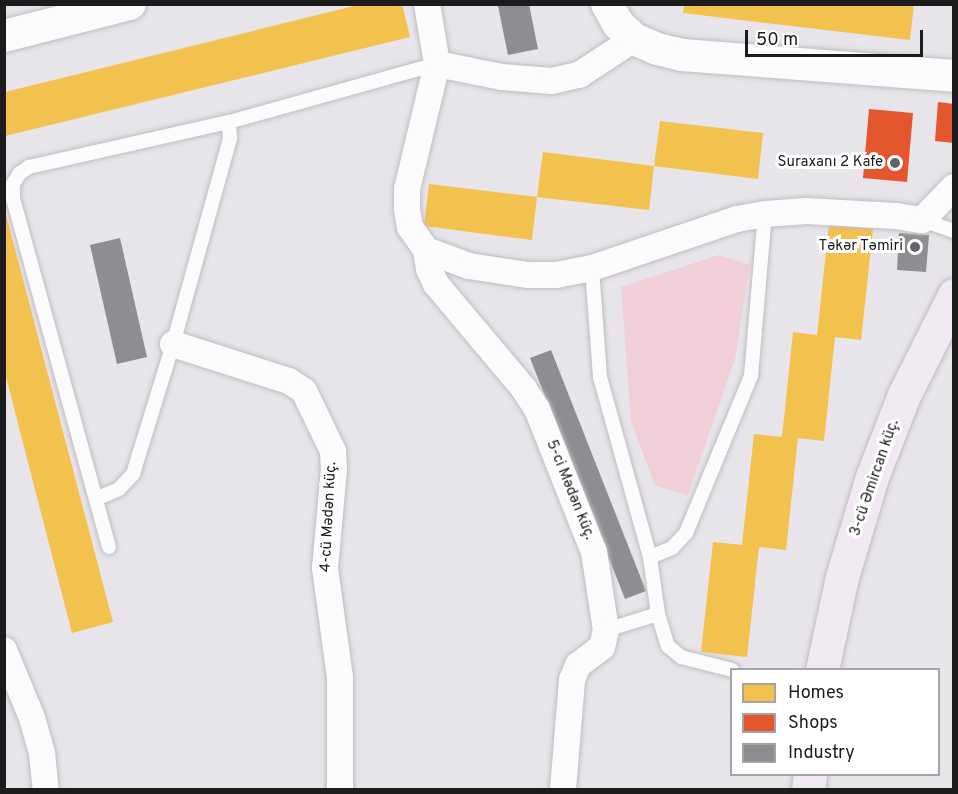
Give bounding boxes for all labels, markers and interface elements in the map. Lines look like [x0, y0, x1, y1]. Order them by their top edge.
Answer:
scale bar [748, 18, 926, 56]
text: 50 m [756, 29, 798, 52]
place label: Suraxanı 2 Kafe [777, 154, 883, 172]
marker: Suraxanı 2 Kafe [888, 156, 902, 170]
place label: Təkər Təmiri [818, 238, 903, 256]
marker: Təkər Təmiri [908, 240, 922, 254]
street label: 3-cü Əmircan küç. [847, 417, 903, 539]
street label: 5-ci Mədən küç. [542, 437, 598, 543]
street label: 4-cü Mədən küç. [317, 461, 341, 573]
legend [730, 668, 940, 776]
text: Homes [788, 682, 844, 705]
text: Shops [788, 712, 838, 735]
text: Industry [788, 742, 855, 765]

